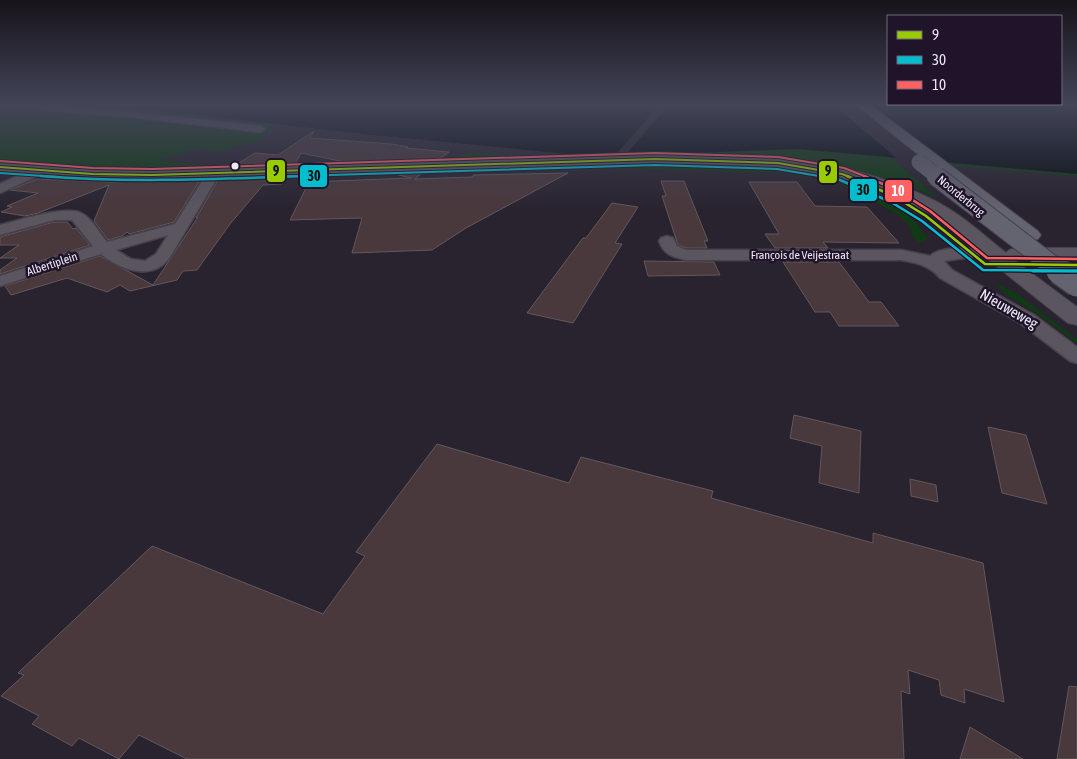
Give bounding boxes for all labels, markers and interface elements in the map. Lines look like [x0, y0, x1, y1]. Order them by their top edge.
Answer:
legend [887, 15, 1062, 105]
text: 9 [932, 26, 939, 43]
text: 30 [932, 51, 946, 68]
text: 10 [932, 76, 946, 93]
line badge: 9 [266, 159, 286, 183]
line badge: 9 [818, 160, 838, 184]
unlabelled marker [230, 161, 240, 171]
text: 9 [273, 163, 280, 179]
text: 9 [825, 163, 832, 179]
line badge: 30 [299, 164, 328, 188]
text: 30 [307, 168, 321, 184]
street label: Noorderbrug [935, 173, 988, 220]
line badge: 30 [849, 178, 878, 202]
line badge: 10 [884, 179, 913, 203]
text: 30 [856, 182, 870, 198]
text: 10 [891, 183, 905, 199]
street label: François de Veijestraat [751, 248, 850, 262]
street label: Albertiplein [25, 249, 79, 279]
street label: Nieuweweg [977, 285, 1042, 332]

